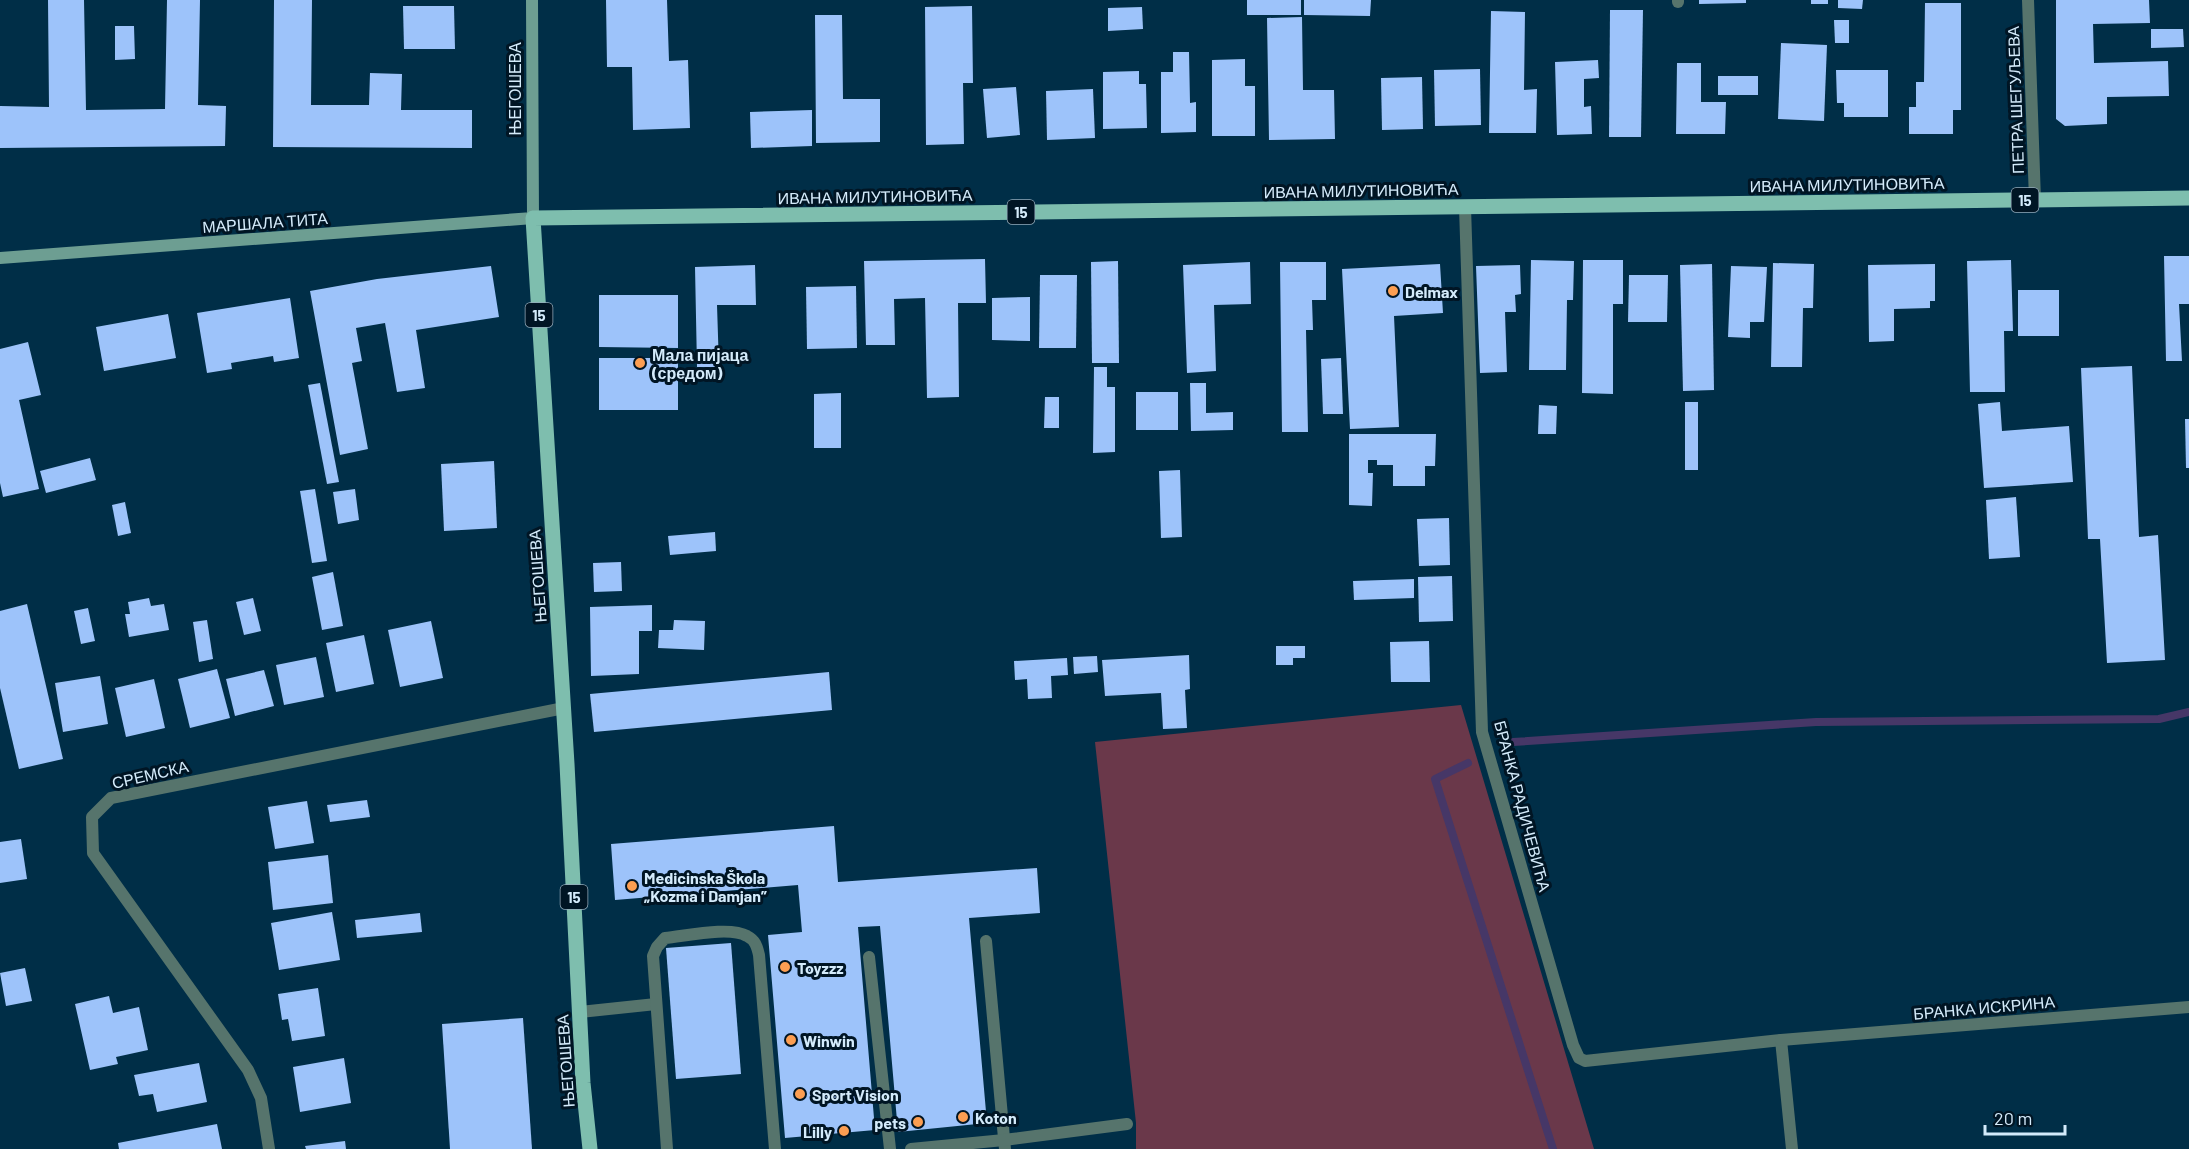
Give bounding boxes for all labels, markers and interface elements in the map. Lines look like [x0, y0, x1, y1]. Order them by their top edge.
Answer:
street label: ПЕТРА ШЕГУЉЕВА [2003, 25, 2027, 174]
street label: ЊЕГОШЕВА [505, 42, 524, 136]
street label: ИВАНА МИЛУТИНОВИЋА [1749, 173, 1945, 195]
street label: ИВАНА МИЛУТИНОВИЋА [1263, 179, 1459, 201]
street label: ИВАНА МИЛУТИНОВИЋА [777, 185, 973, 207]
road number: 15 [2012, 188, 2038, 212]
road number: 15 [1008, 200, 1034, 224]
street label: МАРШАЛА ТИТА [202, 208, 329, 236]
place label: Delmax [1405, 282, 1458, 301]
marker: Delmax [1386, 284, 1400, 298]
road number: 15 [526, 303, 552, 327]
place label: Мала пијаца (средом) [651, 345, 749, 382]
marker: Мала пијаца (средом) [633, 356, 647, 370]
street label: ЊЕГОШЕВА [524, 529, 550, 623]
street label: БРАНКА РАДИЧЕВИЋА [1491, 718, 1555, 894]
street label: СРЕМСКА [110, 756, 190, 792]
place label: Medicinska Škola „Kozma i Damjan” [644, 868, 767, 905]
marker: Medicinska Škola „Kozma i Damjan” [625, 879, 639, 893]
road number: 15 [560, 885, 588, 909]
place label: Toyzzz [797, 958, 844, 977]
marker: Toyzzz [778, 960, 792, 974]
street label: БРАНКА ИСКРИНА [1912, 991, 2056, 1023]
street label: ЊЕГОШЕВА [552, 1014, 578, 1108]
place label: Winwin [803, 1031, 855, 1050]
marker: Winwin [784, 1033, 798, 1047]
place label: Sport Vision [812, 1085, 899, 1104]
marker: Sport Vision [793, 1087, 807, 1101]
scale bar [1985, 1098, 2064, 1136]
text: 20 m [1994, 1107, 2032, 1129]
place label: Koton [975, 1108, 1017, 1127]
marker: Koton [956, 1110, 970, 1124]
place label: pets [874, 1113, 906, 1132]
marker: pets [911, 1115, 925, 1129]
place label: Lilly [803, 1122, 832, 1141]
marker: Lilly [837, 1124, 851, 1138]

